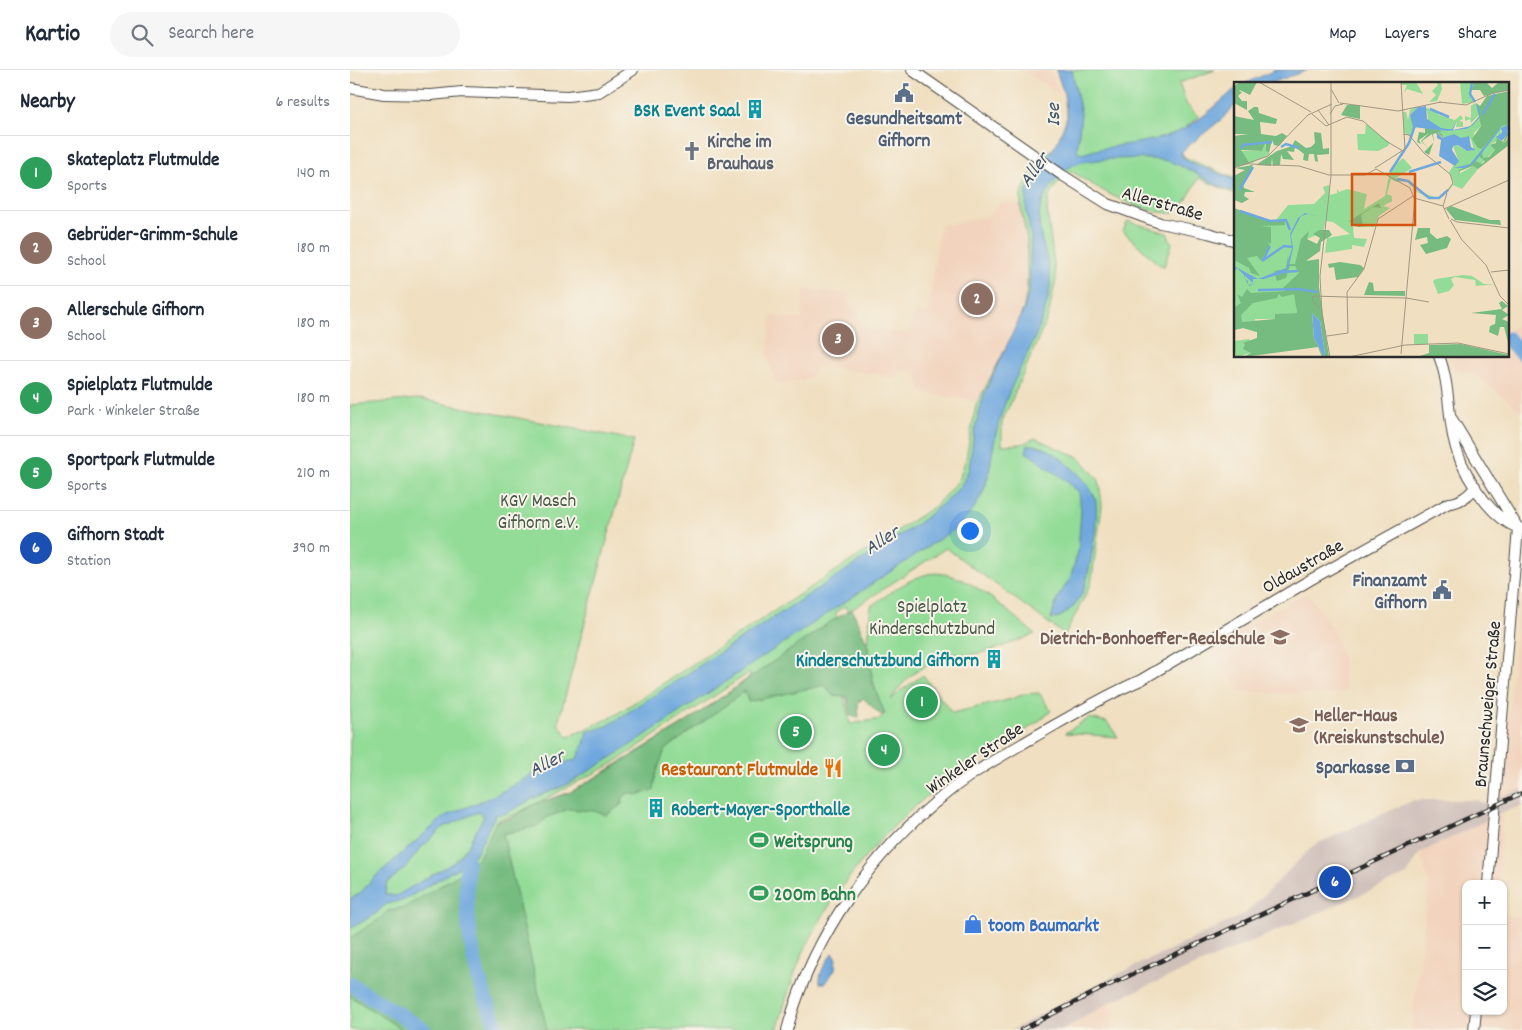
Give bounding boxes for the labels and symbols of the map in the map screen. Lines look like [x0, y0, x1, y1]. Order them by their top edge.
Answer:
public building icon: Gesundheitsamt Gifhorn [893, 82, 915, 104]
inset map [1234, 82, 1510, 358]
building icon: BSK Event Saal [744, 98, 766, 120]
place label: BSK Event Saal [634, 99, 740, 126]
water label: Ise [1041, 102, 1069, 127]
place label: Gesundheitsamt Gifhorn [846, 107, 962, 156]
place label: Kirche im Brauhaus [707, 130, 774, 179]
church icon: Kirche im Brauhaus [681, 140, 703, 162]
water label: Aller [1013, 146, 1059, 194]
street label: Allerstraße [1118, 181, 1206, 230]
pin: 2 [961, 280, 993, 318]
pin: 3 [822, 320, 854, 358]
park label: KGV Masch Gifhorn e.V. [498, 489, 578, 538]
water label: Aller [860, 518, 908, 563]
your location [957, 518, 983, 544]
street label: Oldaustraße [1258, 534, 1349, 602]
place label: Finanzamt Gifhorn [1352, 569, 1427, 618]
public building icon: Finanzamt Gifhorn [1431, 579, 1453, 601]
park label: Spielplatz Kinderschutzbund [869, 595, 995, 644]
street label: Braunschweiger Straße [1469, 620, 1510, 789]
school or university icon: Dietrich-Bonhoeffer-Realschule [1269, 626, 1291, 648]
place label: Dietrich-Bonhoeffer-Realschule [1040, 627, 1265, 654]
building icon: Kinderschutzbund Gifhorn [983, 648, 1005, 670]
place label: Kinderschutzbund Gifhorn [796, 649, 979, 676]
pin: 1 [906, 683, 938, 721]
place label: Heller-Haus (Kreiskunstschule) [1314, 704, 1444, 753]
pin: 5 [780, 713, 812, 751]
school or university icon: Heller-Haus (Kreiskunstschule) [1288, 714, 1310, 736]
street label: Winkeler Straße [922, 717, 1030, 803]
pin: 4 [868, 731, 900, 769]
water label: Aller [525, 743, 572, 785]
bank icon: Sparkasse [1394, 755, 1416, 777]
place label: Sparkasse [1316, 756, 1390, 783]
restaurant icon: Restaurant Flutmulde [822, 757, 844, 779]
place label: Restaurant Flutmulde [661, 758, 818, 785]
building icon: Robert-Mayer-Sporthalle [645, 797, 667, 819]
place label: Robert-Mayer-Sporthalle [671, 798, 850, 825]
sports icon: Weitsprung [748, 829, 770, 851]
place label: Weitsprung [774, 830, 853, 857]
pin: 6 [1319, 863, 1351, 901]
sports icon: 200m Bahn [748, 882, 770, 904]
place label: 200m Bahn [774, 883, 856, 910]
shop icon: toom Baumarkt [962, 913, 984, 935]
place label: toom Baumarkt [988, 914, 1099, 941]

